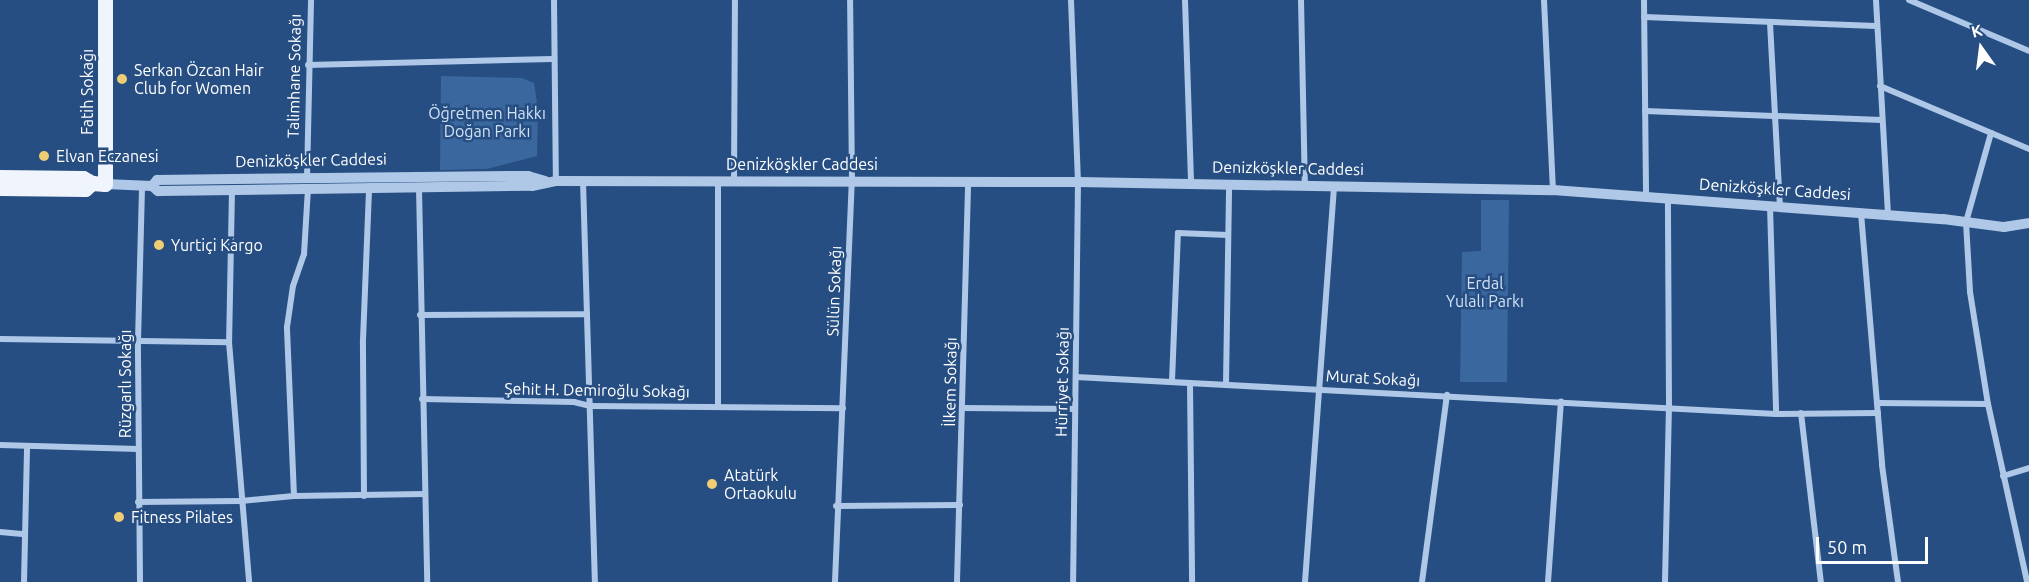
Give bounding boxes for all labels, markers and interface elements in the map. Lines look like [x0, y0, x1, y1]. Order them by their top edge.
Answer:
street label: Talimhane Sokağı [283, 14, 305, 138]
north arrow [1951, 18, 2011, 78]
text: K [1969, 21, 1984, 41]
street label: Fatih Sokağı [77, 49, 97, 135]
place label: Serkan Özcan Hair Club for Women [134, 60, 264, 98]
marker: Serkan Özcan Hair Club for Women [115, 72, 129, 86]
park label: Öğretmen Hakkı Doğan Parkı [428, 103, 546, 141]
place label: Elvan Eczanesi [56, 146, 159, 166]
marker: Elvan Eczanesi [37, 149, 51, 163]
street label: Denizköşkler Caddesi [235, 149, 387, 171]
street label: Denizköşkler Caddesi [726, 154, 878, 174]
street label: Denizköşkler Caddesi [1212, 157, 1364, 179]
street label: Denizköşkler Caddesi [1699, 174, 1851, 204]
place label: Yurtiçi Kargo [171, 235, 263, 255]
marker: Yurtiçi Kargo [152, 238, 166, 252]
street label: Sülün Sokağı [823, 245, 845, 337]
park label: Erdal Yulalı Parkı [1446, 273, 1524, 311]
street label: Hürriyet Sokağı [1051, 327, 1073, 437]
street label: Rüzgarlı Sokağı [115, 330, 135, 438]
street label: İlkem Sokağı [940, 337, 960, 427]
street label: Murat Sokağı [1325, 366, 1421, 390]
street label: Şehit H. Demiroğlu Sokağı [504, 379, 690, 401]
place label: Atatürk Ortaokulu [724, 465, 797, 503]
marker: Atatürk Ortaokulu [705, 477, 719, 491]
place label: Fitness Pilates [131, 507, 233, 527]
marker: Fitness Pilates [112, 510, 126, 524]
scale bar [1819, 525, 1932, 563]
text: 50 m [1827, 537, 1867, 557]

